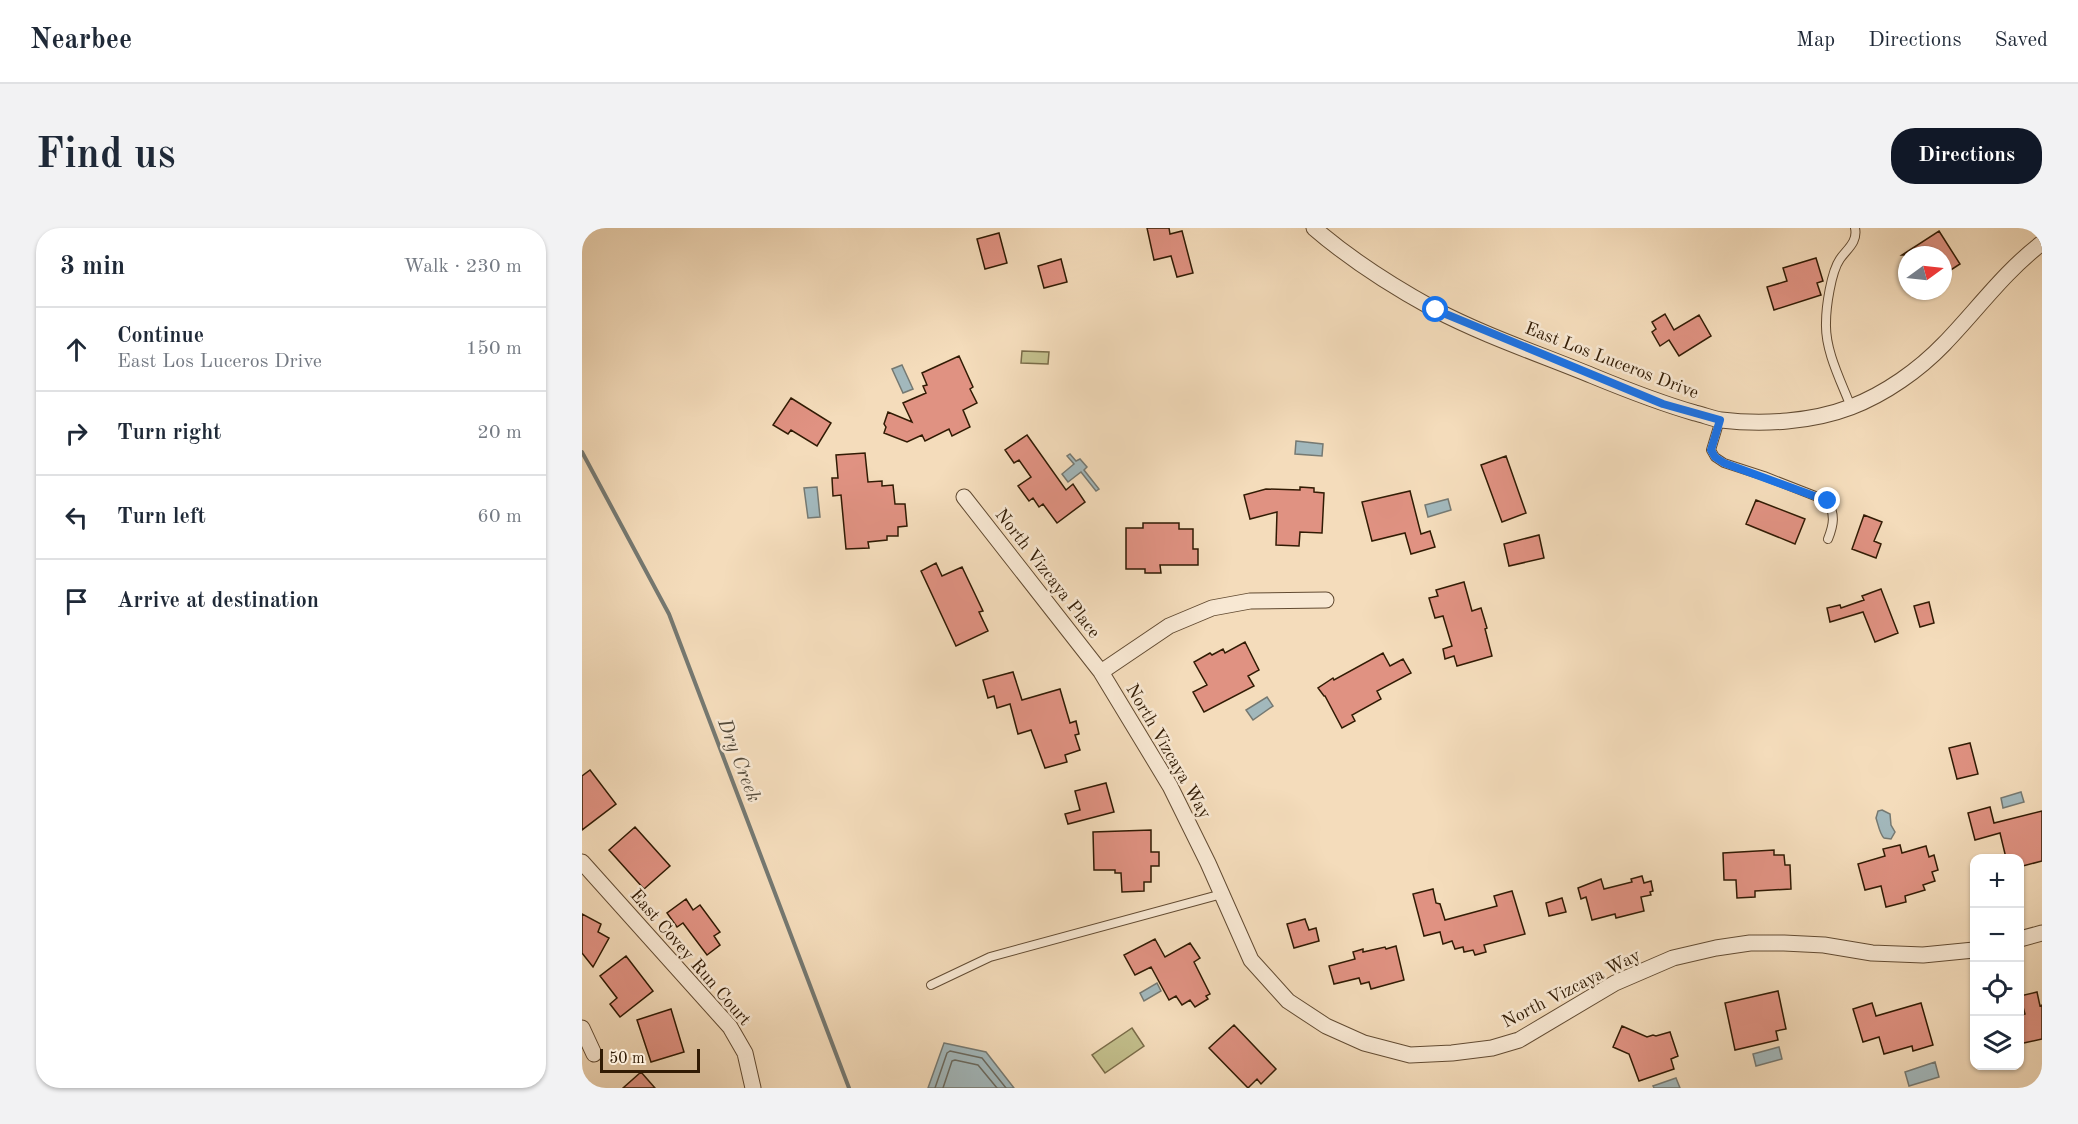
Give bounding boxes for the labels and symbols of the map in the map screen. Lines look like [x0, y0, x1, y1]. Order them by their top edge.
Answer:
north arrow [1898, 246, 1952, 300]
route start [1422, 296, 1448, 322]
street label: East Los Luceros Drive [1522, 319, 1701, 402]
route end [1814, 487, 1840, 513]
street label: North Vizcaya Place [991, 506, 1103, 642]
street label: North Vizcaya Way [1122, 681, 1214, 822]
water label: Dry Creek [713, 715, 763, 805]
street label: East Covey Run Court [626, 886, 754, 1029]
street label: North Vizcaya Way [1499, 946, 1644, 1032]
scale bar [600, 1046, 700, 1074]

